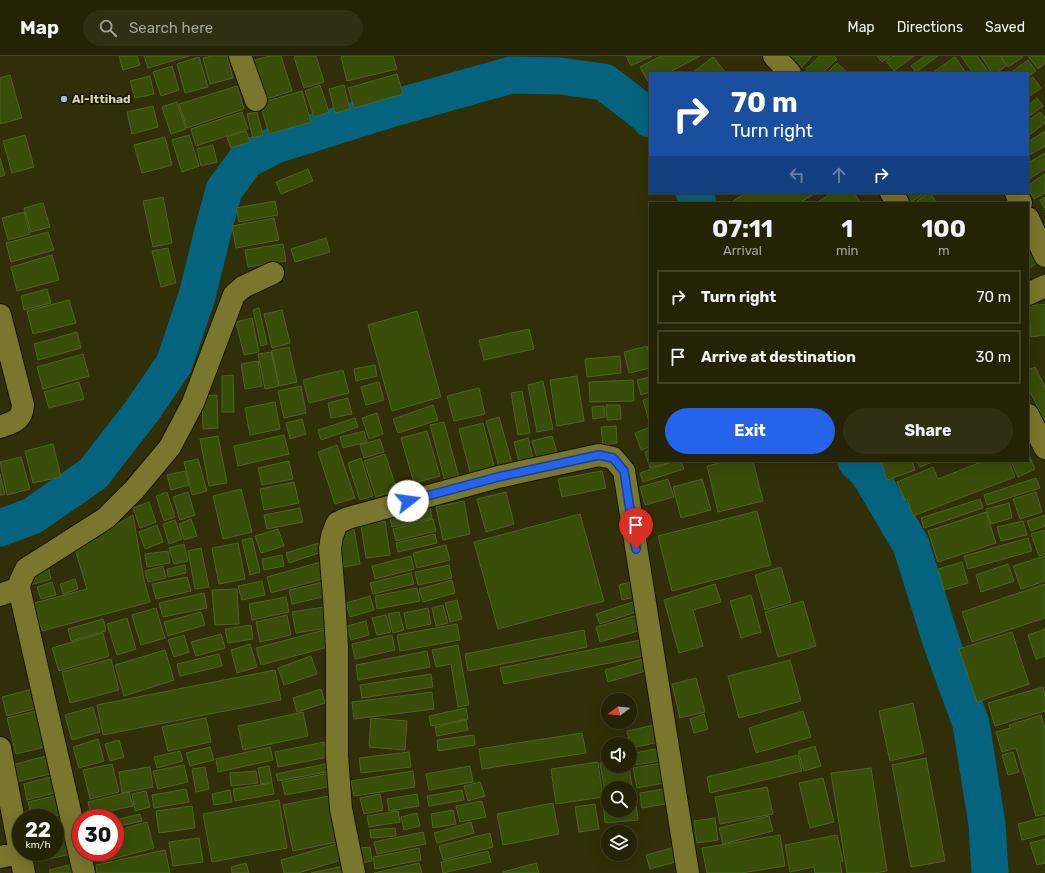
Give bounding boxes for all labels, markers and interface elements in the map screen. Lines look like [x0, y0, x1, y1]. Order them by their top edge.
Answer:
search box [83, 10, 363, 46]
text: Map [20, 16, 59, 39]
icon: search [97, 17, 119, 39]
text: Search here [129, 19, 213, 37]
text: Map [848, 19, 875, 36]
text: Directions [897, 19, 963, 36]
text: Saved [985, 19, 1025, 36]
text: 70 m [731, 86, 798, 119]
icon: right [665, 88, 717, 140]
place label: Al-Ittihad [72, 92, 131, 106]
marker: Al-Ittihad [59, 94, 69, 104]
text: Turn right [731, 120, 813, 142]
icon: left [786, 164, 808, 186]
icon: ahead [828, 164, 850, 186]
icon: right [870, 164, 892, 186]
text: 07:11 [712, 215, 773, 243]
text: 1 [841, 215, 853, 243]
text: 100 [921, 215, 966, 243]
text: Arrival [723, 243, 762, 258]
text: min [836, 243, 858, 258]
text: m [938, 243, 950, 258]
icon: right [667, 286, 689, 308]
text: Turn right [701, 288, 776, 306]
text: 70 m [977, 288, 1011, 306]
icon: arrive [667, 346, 689, 368]
text: Arrive at destination [701, 348, 856, 366]
text: 30 m [975, 348, 1011, 366]
button: Exit [665, 408, 835, 454]
button: Share [843, 408, 1013, 454]
position arrow [387, 480, 429, 522]
pin [619, 508, 653, 549]
icon: arrive [625, 514, 647, 536]
north arrow [601, 693, 637, 729]
map controls [601, 693, 637, 861]
button: sound [601, 737, 637, 773]
button: search [601, 781, 637, 817]
speed limit sign: 30 [72, 809, 124, 861]
text: 22 [25, 818, 51, 842]
button: layers [601, 825, 637, 861]
text: km/h [26, 839, 50, 851]

